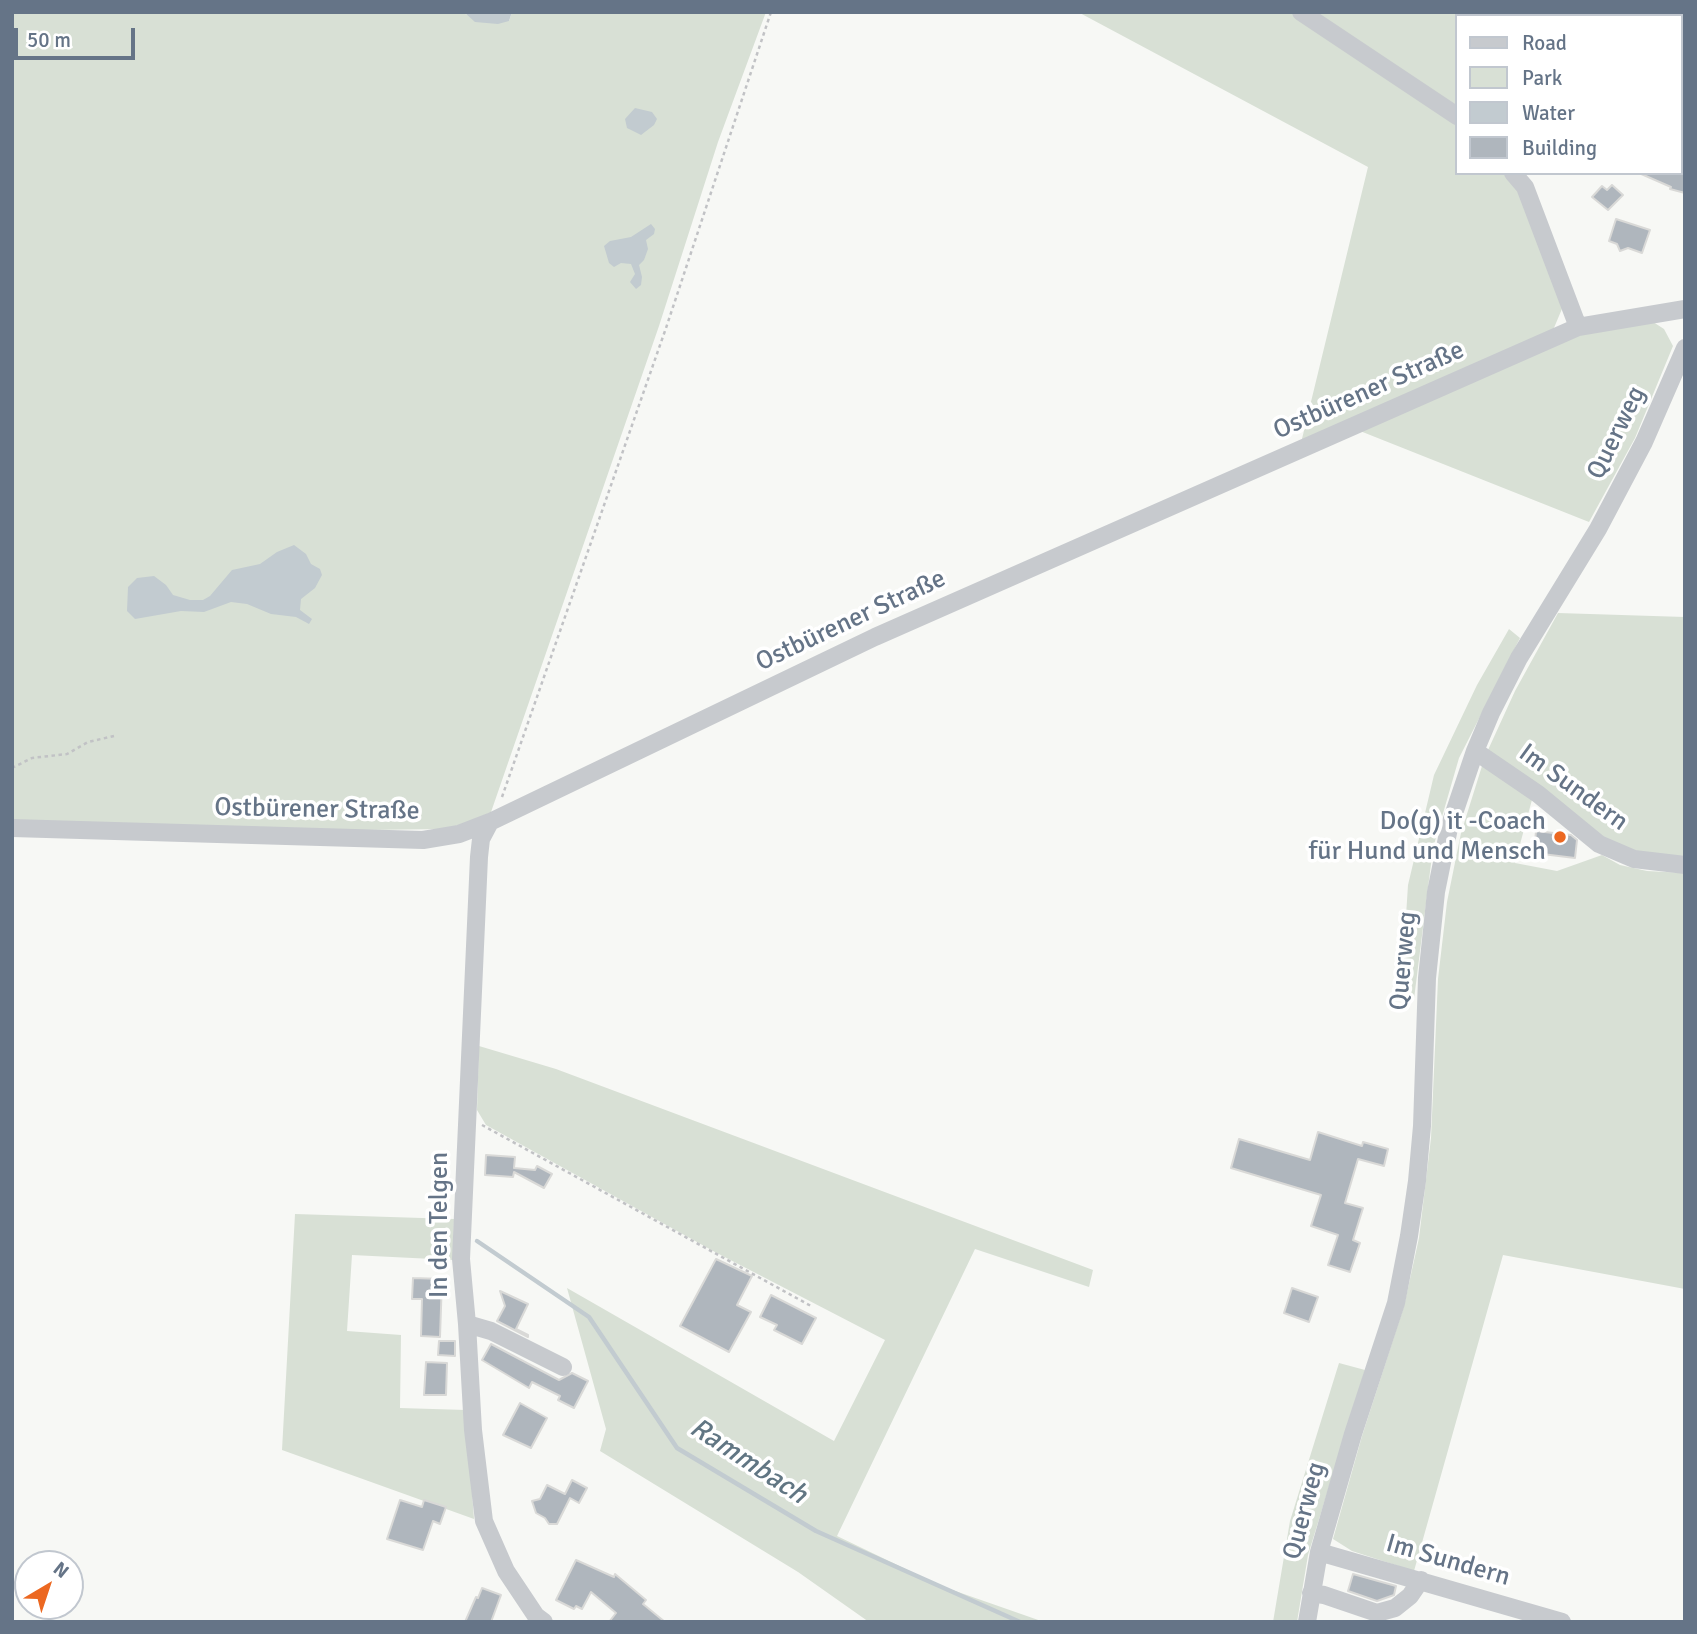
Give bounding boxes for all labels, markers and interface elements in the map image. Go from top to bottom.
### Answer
scale bar [18,14,138,58]
legend [1456,14,1683,175]
text: 50 m [27,27,71,53]
text: Road [1522,30,1567,56]
text: Park [1522,65,1562,91]
text: Water [1522,100,1575,126]
text: Building [1522,135,1597,161]
street label: Ostbürener Straße [1269,335,1469,447]
street label: Querweg [1581,381,1653,485]
street label: Ostbürener Straße [751,563,951,679]
street label: Im Sundern [1512,738,1634,838]
street label: Ostbürener Straße [214,793,420,827]
place label: Do(g) it -Coach für Hund und Mensch [1308,806,1546,868]
marker: Do(g) it -Coach für Hund und Mensch [1552,829,1568,845]
street label: Querweg [1384,910,1424,1012]
street label: In den Telgen [424,1152,456,1298]
water label: Rammbach [683,1412,813,1512]
street label: Querweg [1277,1459,1333,1563]
street label: Im Sundern [1382,1528,1514,1594]
north arrow [14,1550,84,1620]
text: N [48,1557,74,1584]

